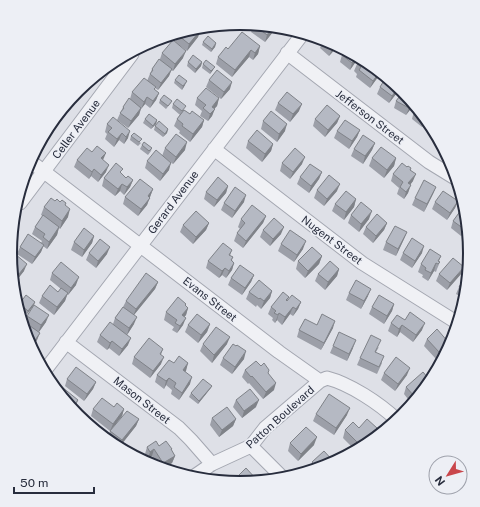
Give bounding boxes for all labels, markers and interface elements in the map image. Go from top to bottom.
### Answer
street label: Jefferson Street [334,88,406,146]
street label: Celler Avenue [50,97,102,161]
street label: Gerard Avenue [145,168,201,236]
street label: Nugent Street [299,213,365,267]
street label: Evans Street [181,274,239,324]
street label: Mason Street [111,374,173,426]
street label: Patton Boulevard [244,383,316,451]
north arrow [428,455,468,495]
scale bar [14,469,94,495]
text: N [433,474,447,488]
text: 50 m [20,476,48,490]

